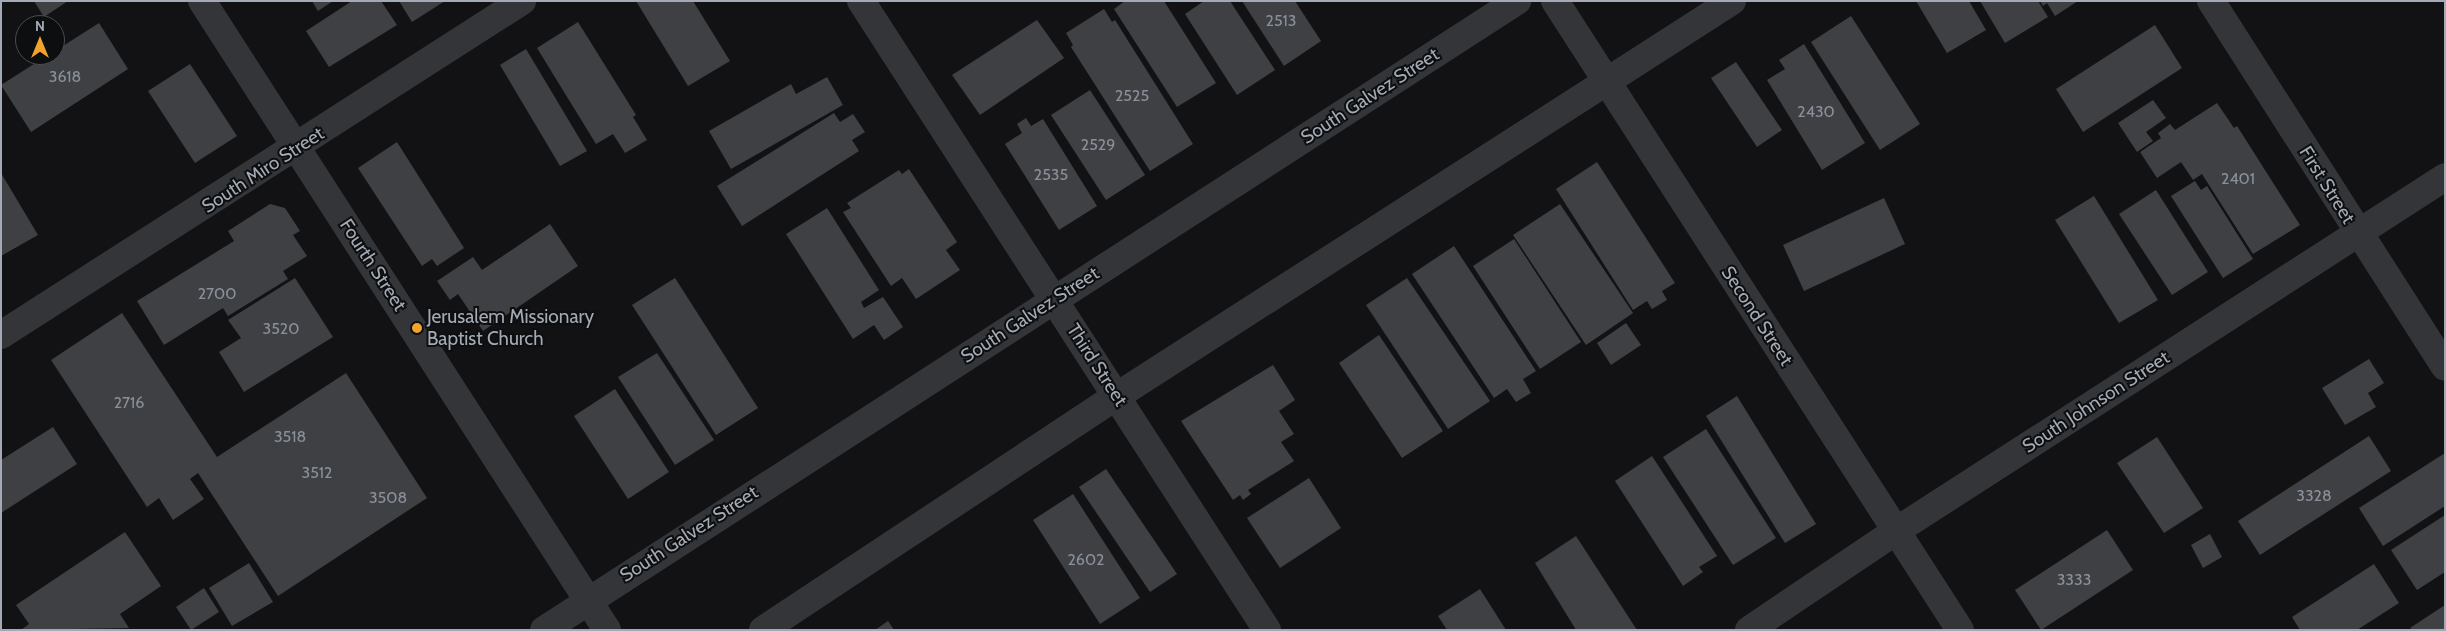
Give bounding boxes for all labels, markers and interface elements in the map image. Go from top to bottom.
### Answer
house number: 2513 [1266,11,1296,31]
north arrow [15,15,65,65]
text: N [35,17,45,35]
street label: South Galvez Street [1297,43,1443,149]
house number: 3618 [49,67,81,87]
house number: 2525 [1115,86,1149,106]
house number: 2430 [1797,102,1835,122]
street label: South Miro Street [198,122,328,218]
house number: 2529 [1081,135,1115,155]
street label: First Street [2294,142,2360,228]
house number: 2535 [1034,165,1068,185]
house number: 2401 [2221,169,2255,189]
street label: Fourth Street [335,215,411,315]
street label: South Galvez Street [957,262,1103,368]
street label: Second Street [1716,262,1798,370]
house number: 2700 [198,284,236,304]
place label: Jerusalem Missionary Baptist Church [427,306,594,350]
house number: 3520 [263,319,299,339]
street label: Third Street [1062,319,1132,411]
marker: Jerusalem Missionary Baptist Church [411,322,423,334]
street label: South Johnson Street [2018,346,2174,458]
house number: 2716 [114,393,144,413]
house number: 3518 [274,427,306,447]
house number: 3512 [302,463,332,483]
street label: South Galvez Street [616,481,762,587]
house number: 3328 [2296,486,2332,506]
house number: 3508 [369,488,407,508]
house number: 2602 [1067,550,1105,570]
house number: 3333 [2057,570,2091,590]

